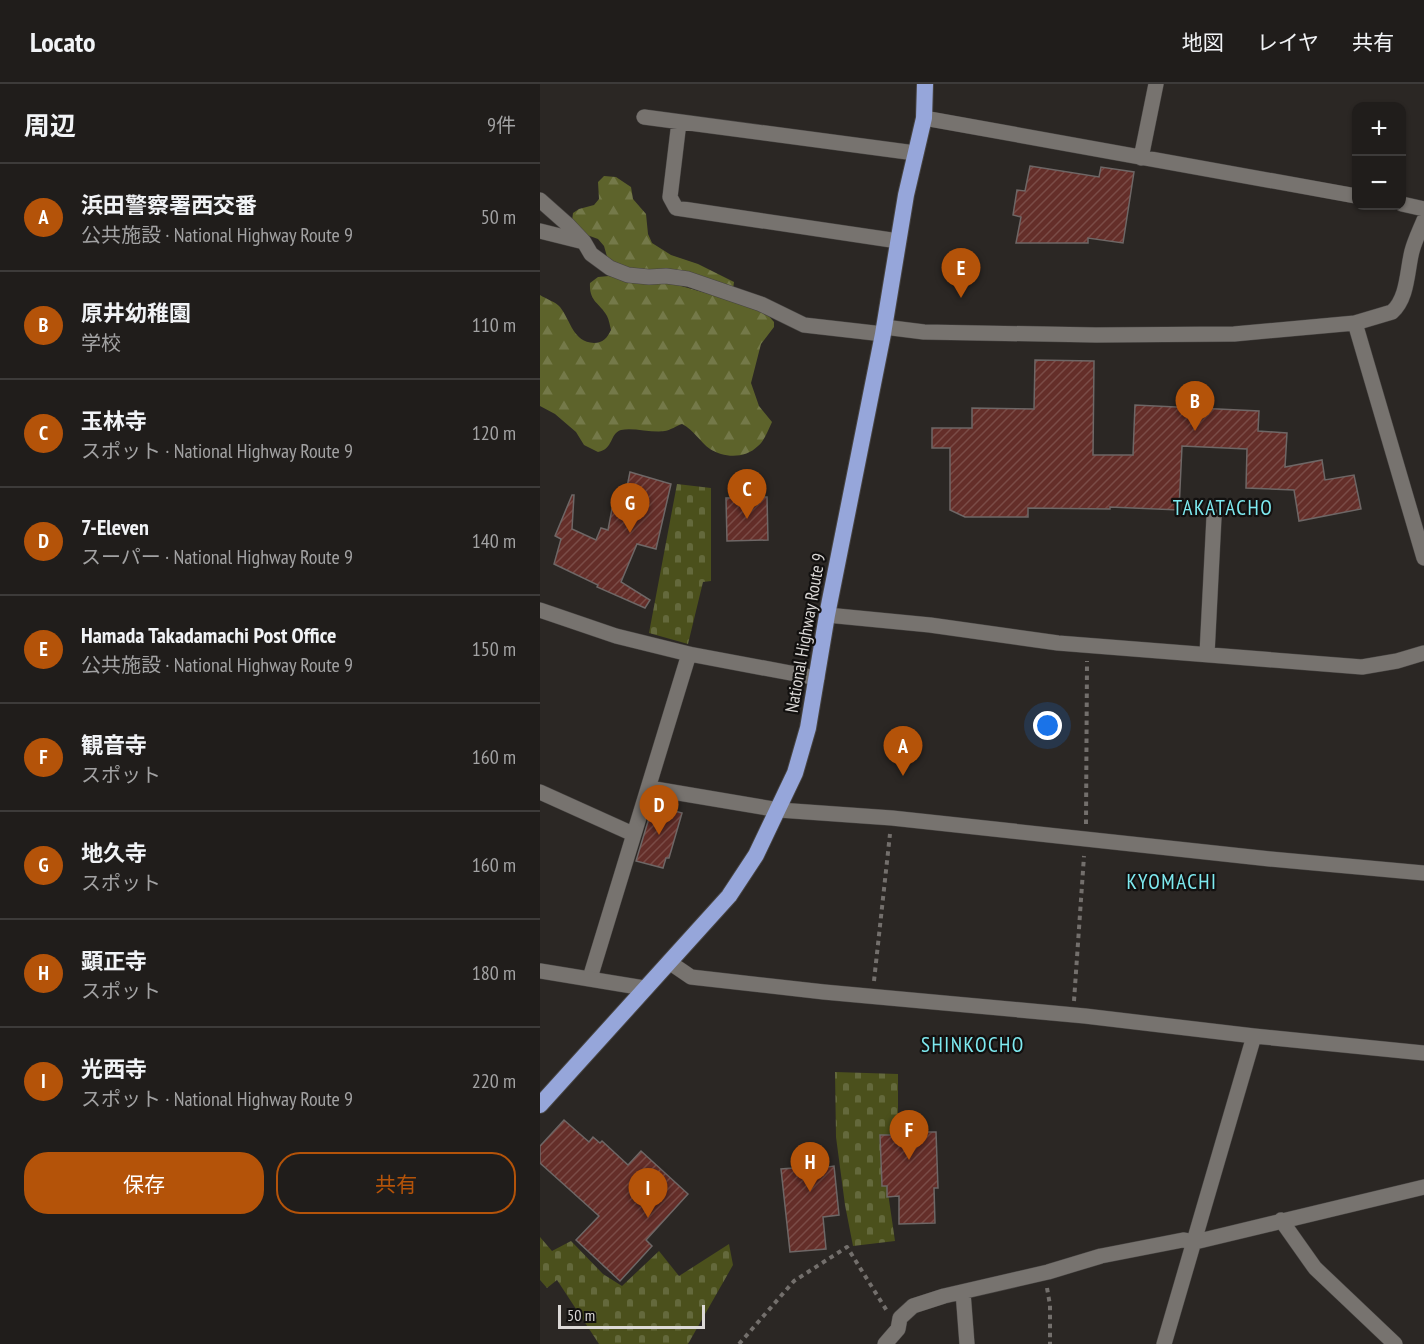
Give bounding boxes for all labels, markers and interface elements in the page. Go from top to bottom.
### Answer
text: Locato [30,23,96,60]
text: 地図 [1182,29,1224,56]
text: レイヤ [1257,29,1319,56]
text: 共有 [1352,29,1394,56]
map controls [1352,102,1406,210]
button: + [1352,102,1406,156]
text: 周辺 [24,109,76,142]
text: 9件 [487,112,516,138]
button: − [1352,156,1406,210]
text: 浜田警察署西交番 [81,191,257,219]
text: A [38,204,49,230]
text: 50 m [481,204,516,230]
text: 公共施設 · National Highway Route 9 [81,222,353,248]
pin: E [942,248,980,298]
text: 原井幼稚園 [81,299,191,327]
text: B [39,312,48,338]
text: 110 m [472,312,516,338]
text: 学校 [81,330,121,356]
pin: B [1176,382,1214,431]
text: 玉林寺 [81,407,147,435]
text: C [39,420,48,446]
text: 120 m [472,420,516,446]
text: スポット · National Highway Route 9 [81,438,353,464]
pin: C [728,470,766,519]
pin: G [610,484,650,533]
district label: TAKATACHO [1173,494,1273,521]
text: 7-Eleven [81,513,149,541]
text: D [38,528,49,554]
text: 140 m [472,528,516,554]
text: スーパー · National Highway Route 9 [81,544,353,570]
street label: National Highway Route 9 [780,552,830,714]
text: Hamada Takadamachi Post Office [81,621,337,649]
text: E [39,636,48,662]
text: 150 m [472,636,516,662]
text: 公共施設 · National Highway Route 9 [81,652,353,678]
your location [1033,711,1062,740]
pin: A [884,726,922,776]
text: 観音寺 [81,731,147,759]
text: F [39,744,48,770]
text: 160 m [472,744,516,770]
text: スポット [81,762,161,788]
pin: D [640,786,678,835]
text: 地久寺 [81,839,147,867]
text: G [38,852,49,878]
text: 160 m [472,852,516,878]
district label: KYOMACHI [1127,868,1217,895]
text: スポット [81,870,161,896]
text: 顕正寺 [81,947,147,975]
text: H [38,960,49,986]
text: 180 m [472,960,516,986]
text: スポット [81,978,161,1004]
district label: SHINKOCHO [921,1031,1025,1058]
text: 光西寺 [81,1055,147,1083]
text: I [41,1068,46,1094]
text: 220 m [472,1068,516,1094]
text: スポット · National Highway Route 9 [81,1086,353,1112]
pin: F [890,1110,928,1160]
pin: H [790,1142,830,1192]
button: 保存 [24,1152,264,1214]
button: 共有 [276,1152,516,1214]
pin: I [628,1168,668,1218]
scale bar [558,1302,705,1330]
text: 50 m [567,1305,595,1325]

